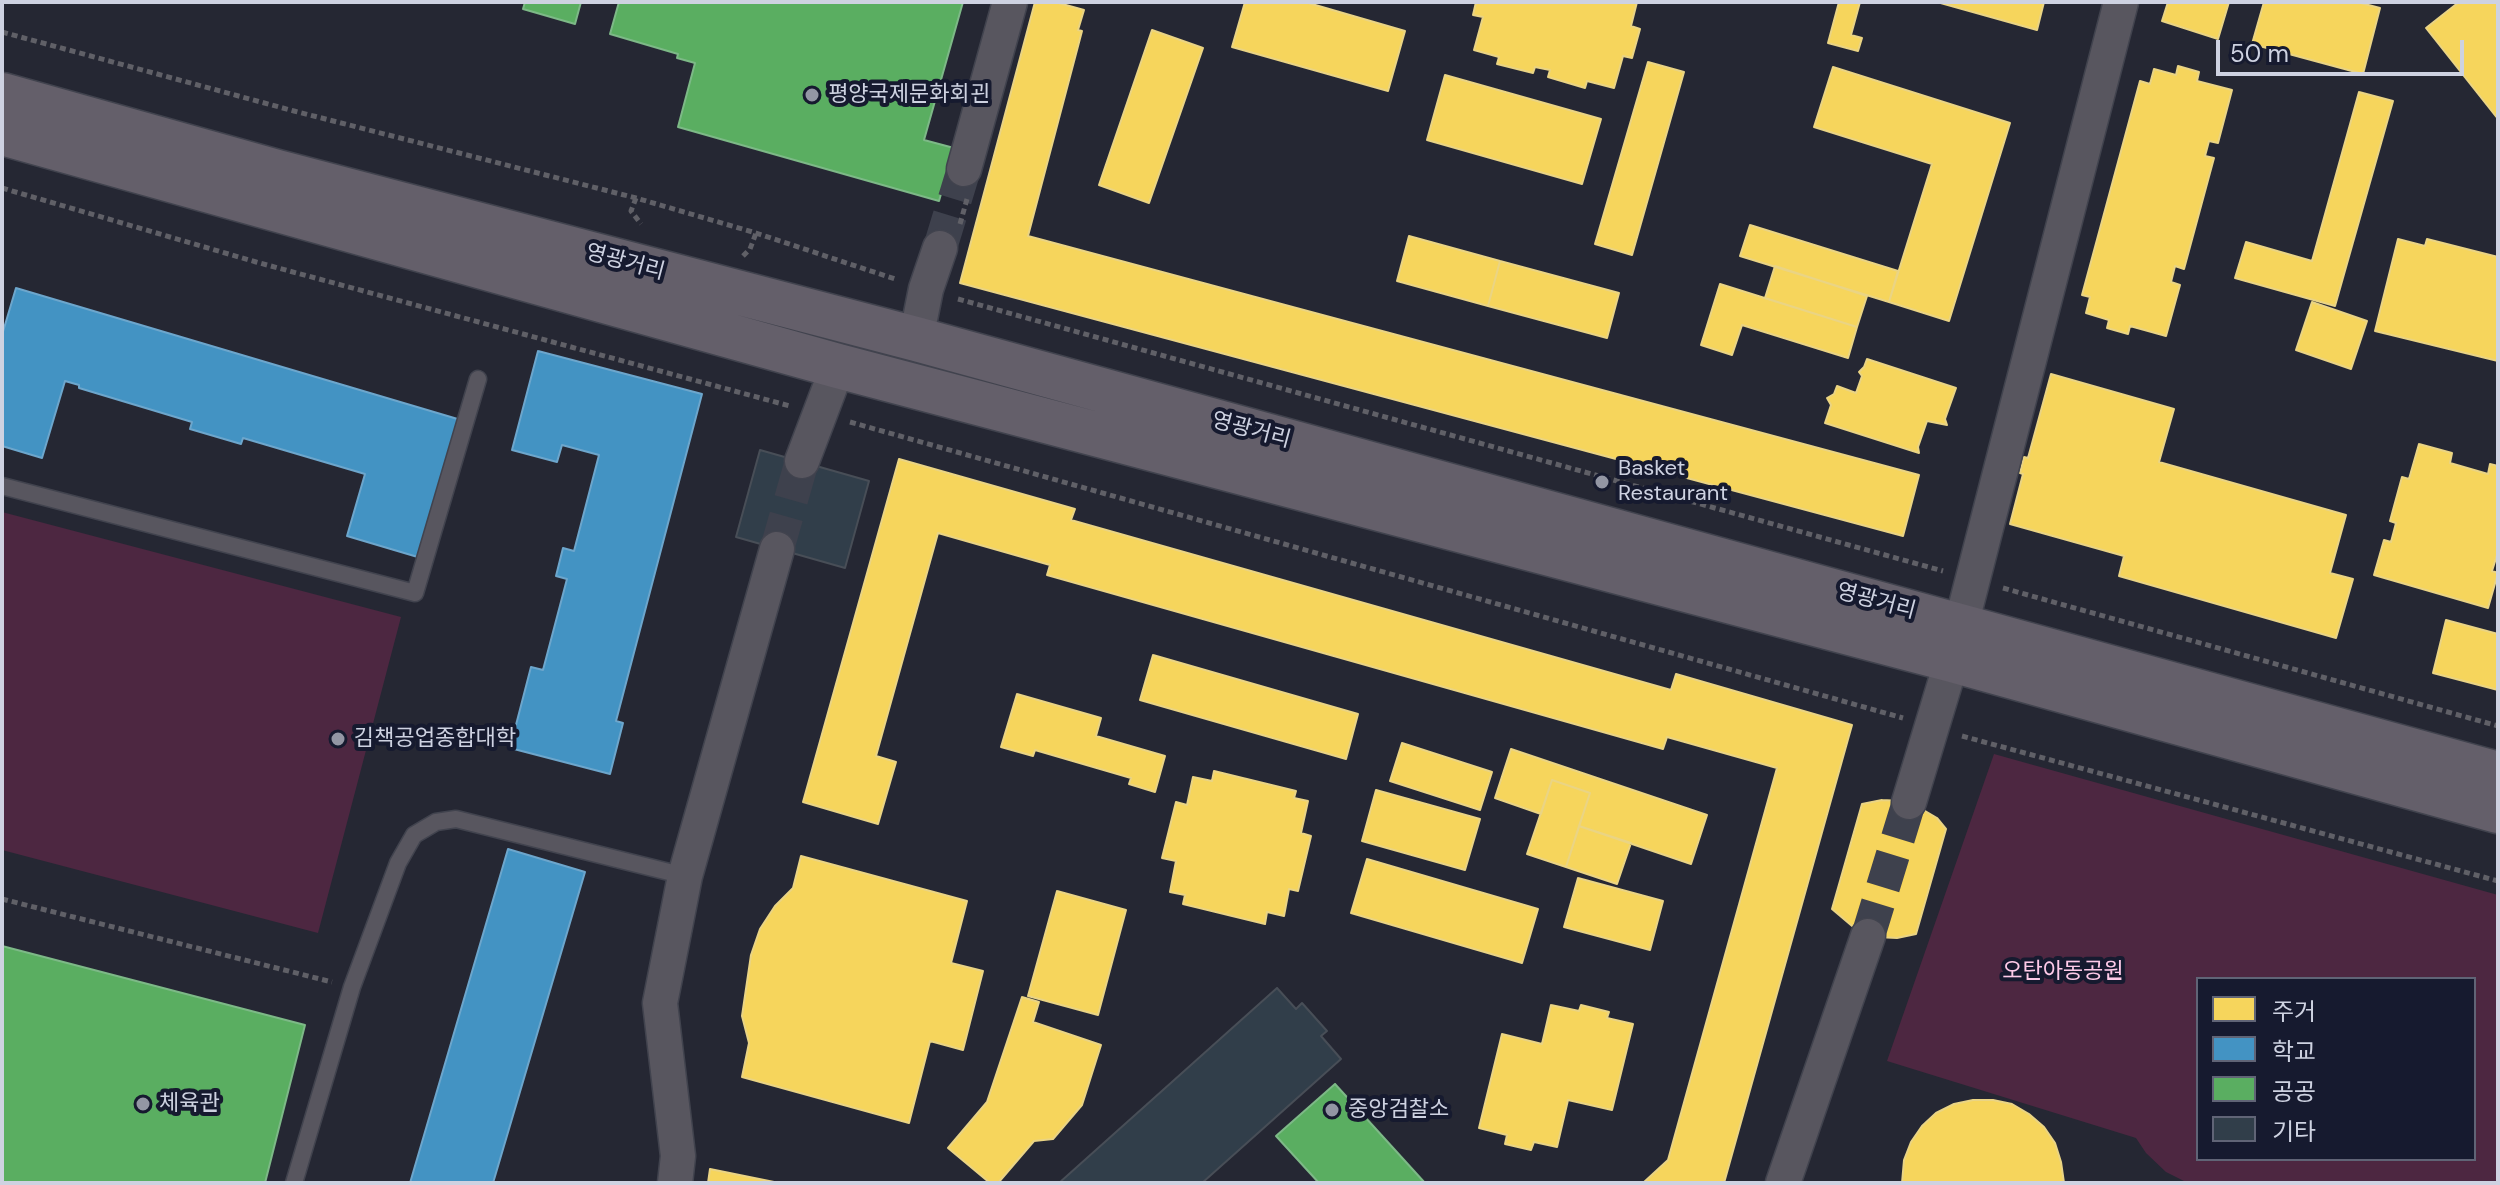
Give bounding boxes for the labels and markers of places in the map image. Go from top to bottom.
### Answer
place label: 평양국제문화회괸 [828,82,990,108]
marker: 평양국제문화회괸 [803,86,821,104]
place label: Basket Restaurant [1618,456,1728,508]
marker: Basket Restaurant [1593,473,1611,491]
place label: 김책공업종합대학 [354,726,516,752]
marker: 김책공업종합대학 [329,730,347,748]
place label: 체육관 [159,1091,220,1117]
marker: 체육관 [134,1095,152,1113]
place label: 중앙검찰소 [1348,1097,1449,1123]
marker: 중앙검찰소 [1323,1101,1341,1119]

